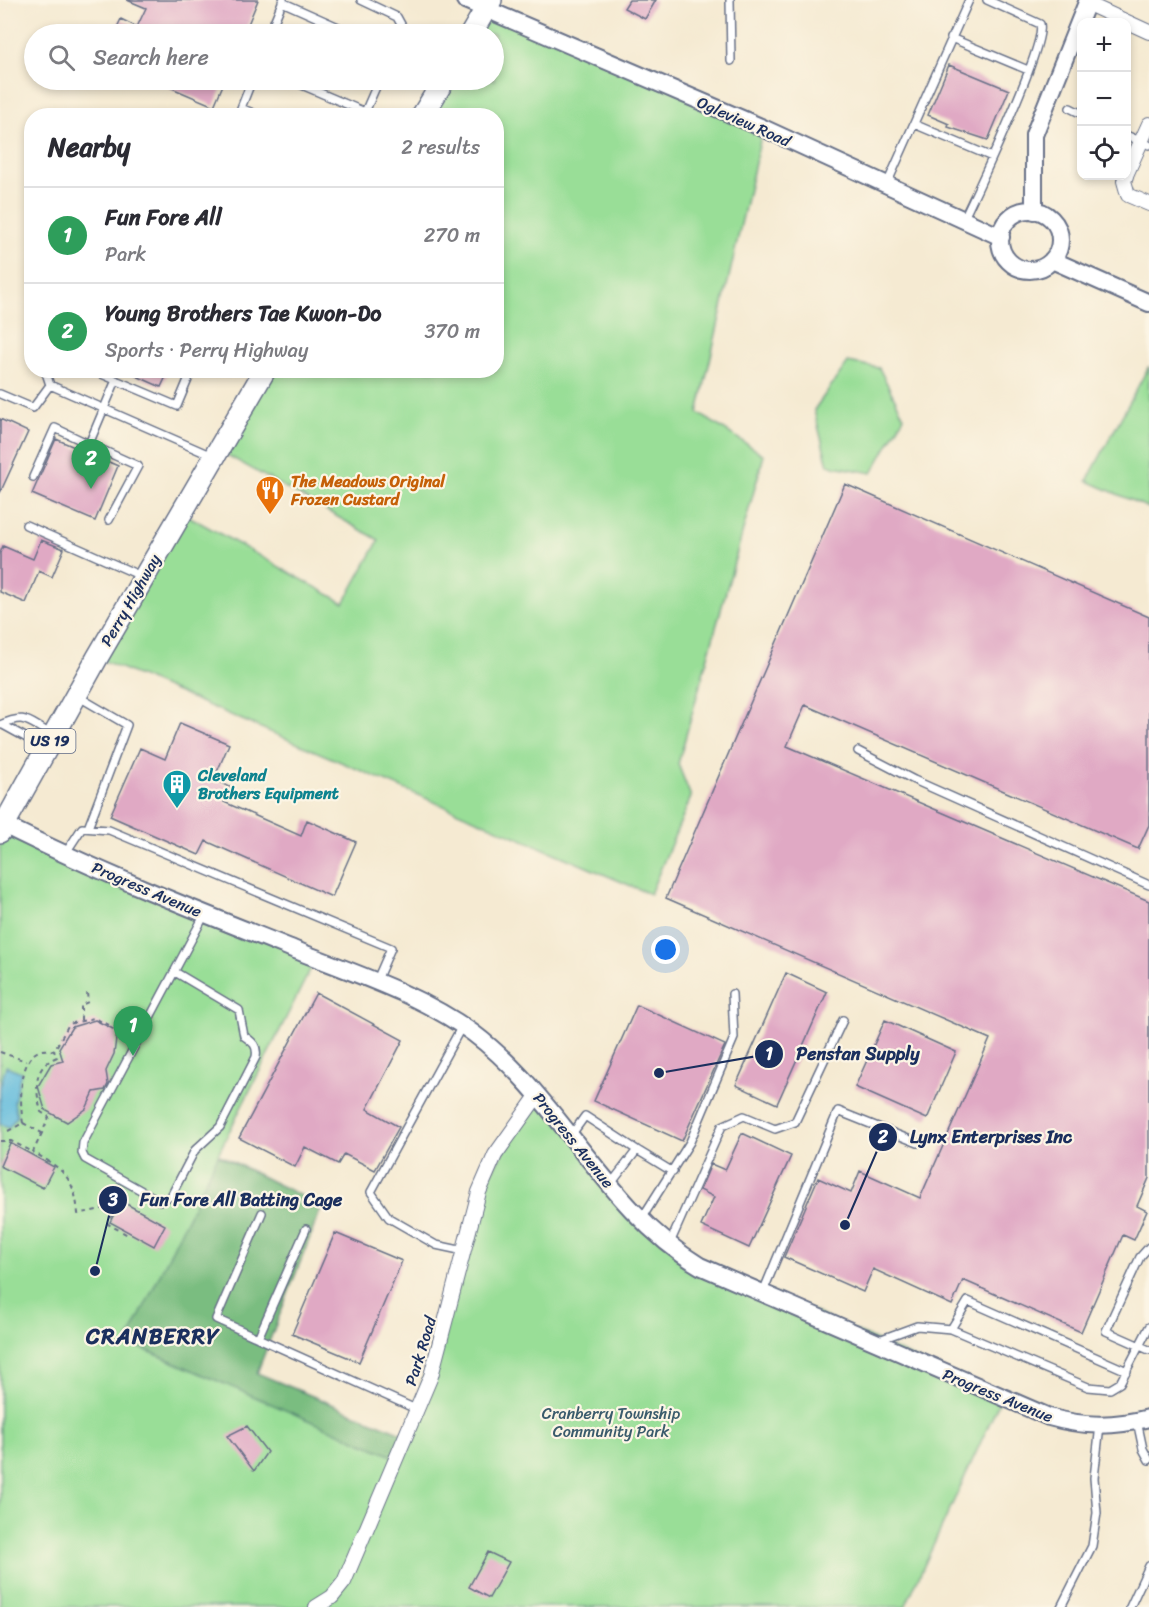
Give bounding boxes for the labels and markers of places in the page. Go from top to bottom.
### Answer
pin: 2 [72,440,110,489]
place label: The Meadows Original Frozen Custard [290,467,446,514]
restaurant icon: The Meadows Original Frozen Custard [254,474,286,516]
place label: Cleveland Brothers Equipment [197,761,339,808]
building icon: Cleveland Brothers Equipment [161,768,193,810]
pin: 1 [114,1006,152,1056]
callout: Penstan Supply [754,1036,931,1072]
callout: Lynx Enterprises Inc [868,1119,1084,1155]
callout: Fun Fore All Batting Cage [98,1182,355,1218]

